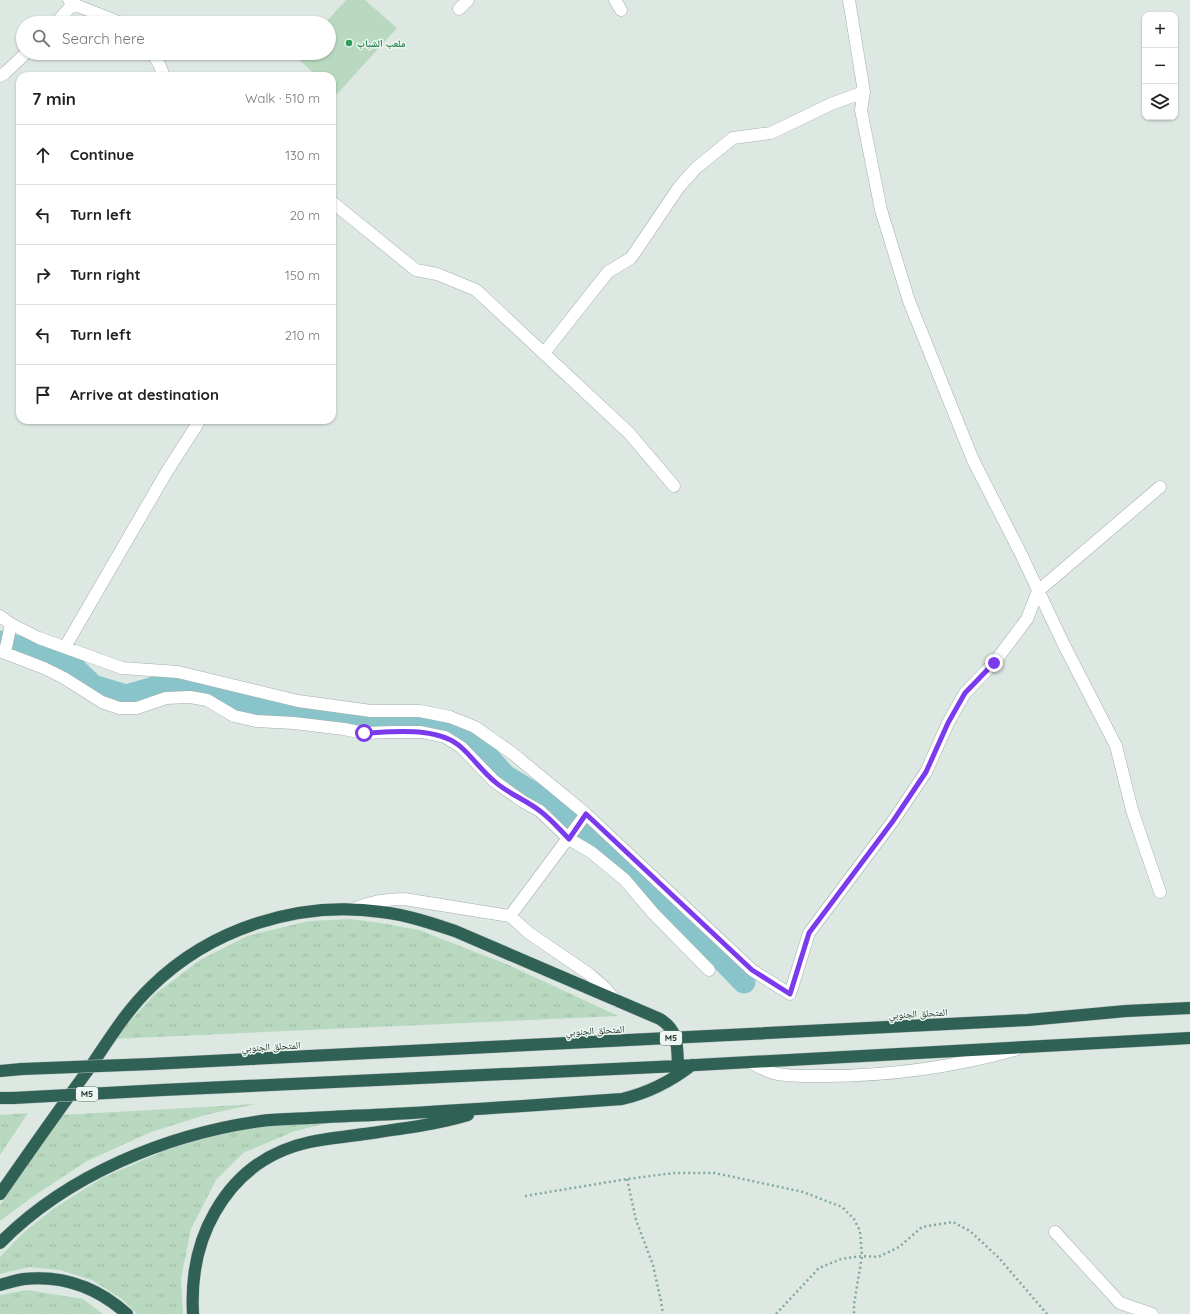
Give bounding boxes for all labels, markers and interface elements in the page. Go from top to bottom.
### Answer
map controls [1142,12,1178,120]
button: + [1142,12,1178,48]
search box [16,16,336,60]
icon: search [30,27,52,49]
text: Search here [62,29,145,48]
place label: ملعب الشباب [357,37,406,50]
marker: ملعب الشباب [344,38,354,48]
button: − [1142,48,1178,84]
button: layers [1142,84,1178,120]
text: 7 min [32,88,76,109]
text: Walk · 510 m [245,90,320,106]
icon: ahead [32,144,54,166]
text: Continue [70,145,134,164]
text: 130 m [285,147,320,163]
icon: left [32,204,54,226]
text: Turn left [70,205,132,224]
text: 20 m [290,207,320,223]
icon: right [32,264,54,286]
text: Turn right [70,265,141,284]
text: 150 m [285,267,320,283]
icon: left [32,324,54,346]
text: Turn left [70,325,132,344]
text: 210 m [285,327,320,343]
icon: arrive [32,384,54,406]
text: Arrive at destination [70,385,219,404]
route end [985,654,1003,672]
route start [355,724,373,742]
street label: المتحلق الجنوبي [888,1005,948,1023]
street label: المتحلق الجنوبي [565,1022,625,1040]
road number: M5 [660,1031,682,1045]
street label: المتحلق الجنوبي [241,1038,301,1056]
road number: M5 [76,1087,98,1101]

